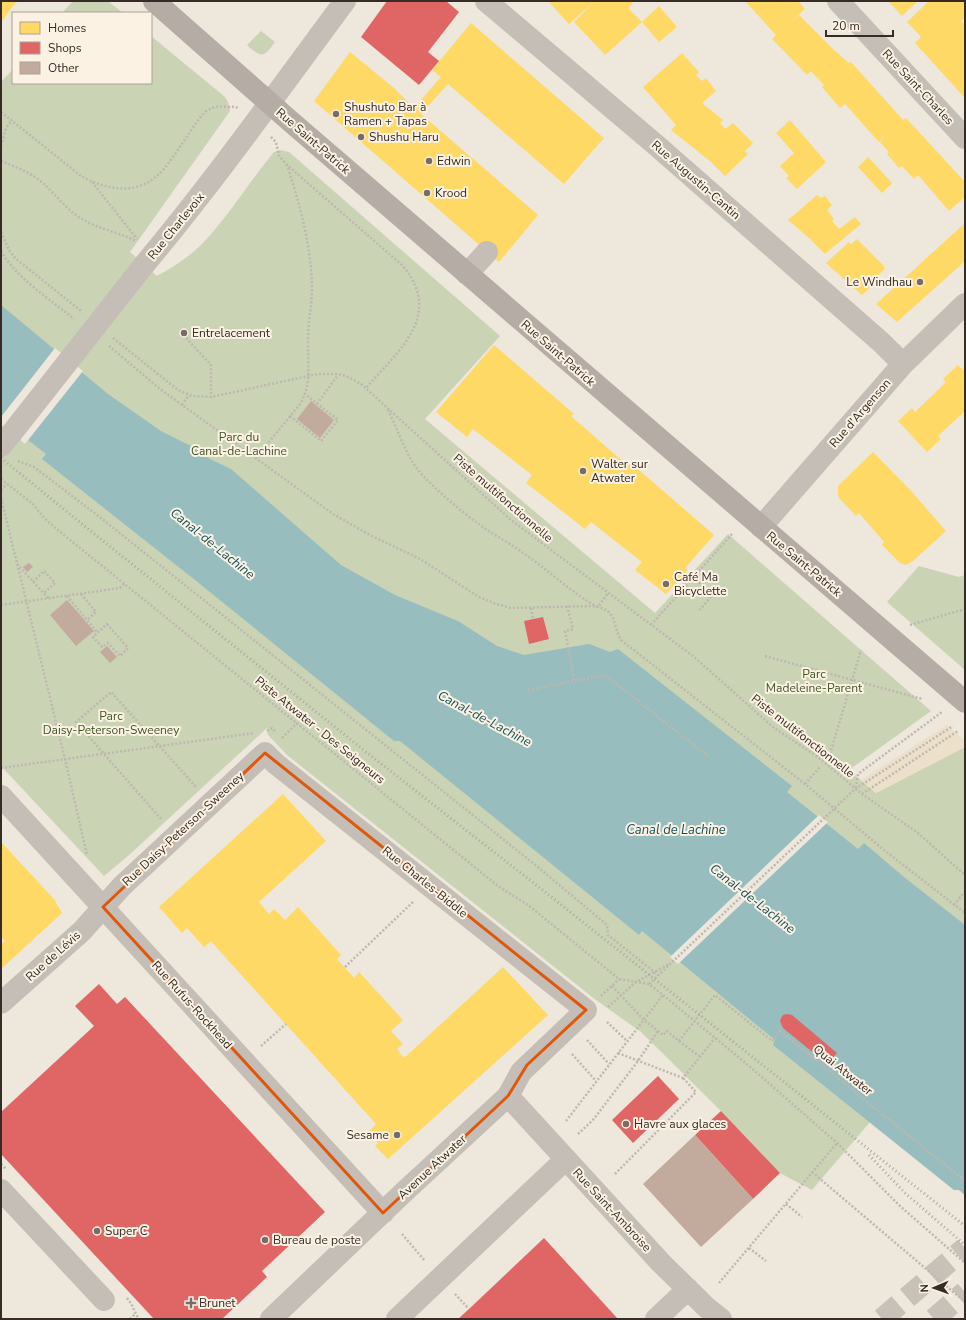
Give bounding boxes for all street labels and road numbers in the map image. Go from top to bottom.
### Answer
street label: Rue Saint-Charles [879,46,957,128]
street label: Rue Saint-Patrick [273,104,354,178]
street label: Rue Augustin-Cantin [648,137,744,223]
street label: Rue Charlevoix [144,189,208,263]
street label: Rue Saint-Patrick [518,316,599,390]
street label: Rue d'Argenson [826,375,894,451]
street label: Piste multifonctionnelle [450,450,556,546]
street label: Rue Saint-Patrick [763,528,846,601]
street label: Piste Atwater - Des Seigneurs [252,673,388,788]
street label: Piste multifonctionnelle [748,691,858,781]
street label: Rue Daisy-Peterson-Sweeney [119,768,248,890]
street label: Rue Charles-Biddle [379,843,471,921]
street label: Rue de Lévis [22,927,84,985]
street label: Rue Rufus-Rockhead [148,958,236,1052]
street label: Quai Atwater [810,1041,877,1099]
street label: Avenue Atwater [394,1131,470,1203]
street label: Rue Saint-Ambroise [569,1165,655,1255]

